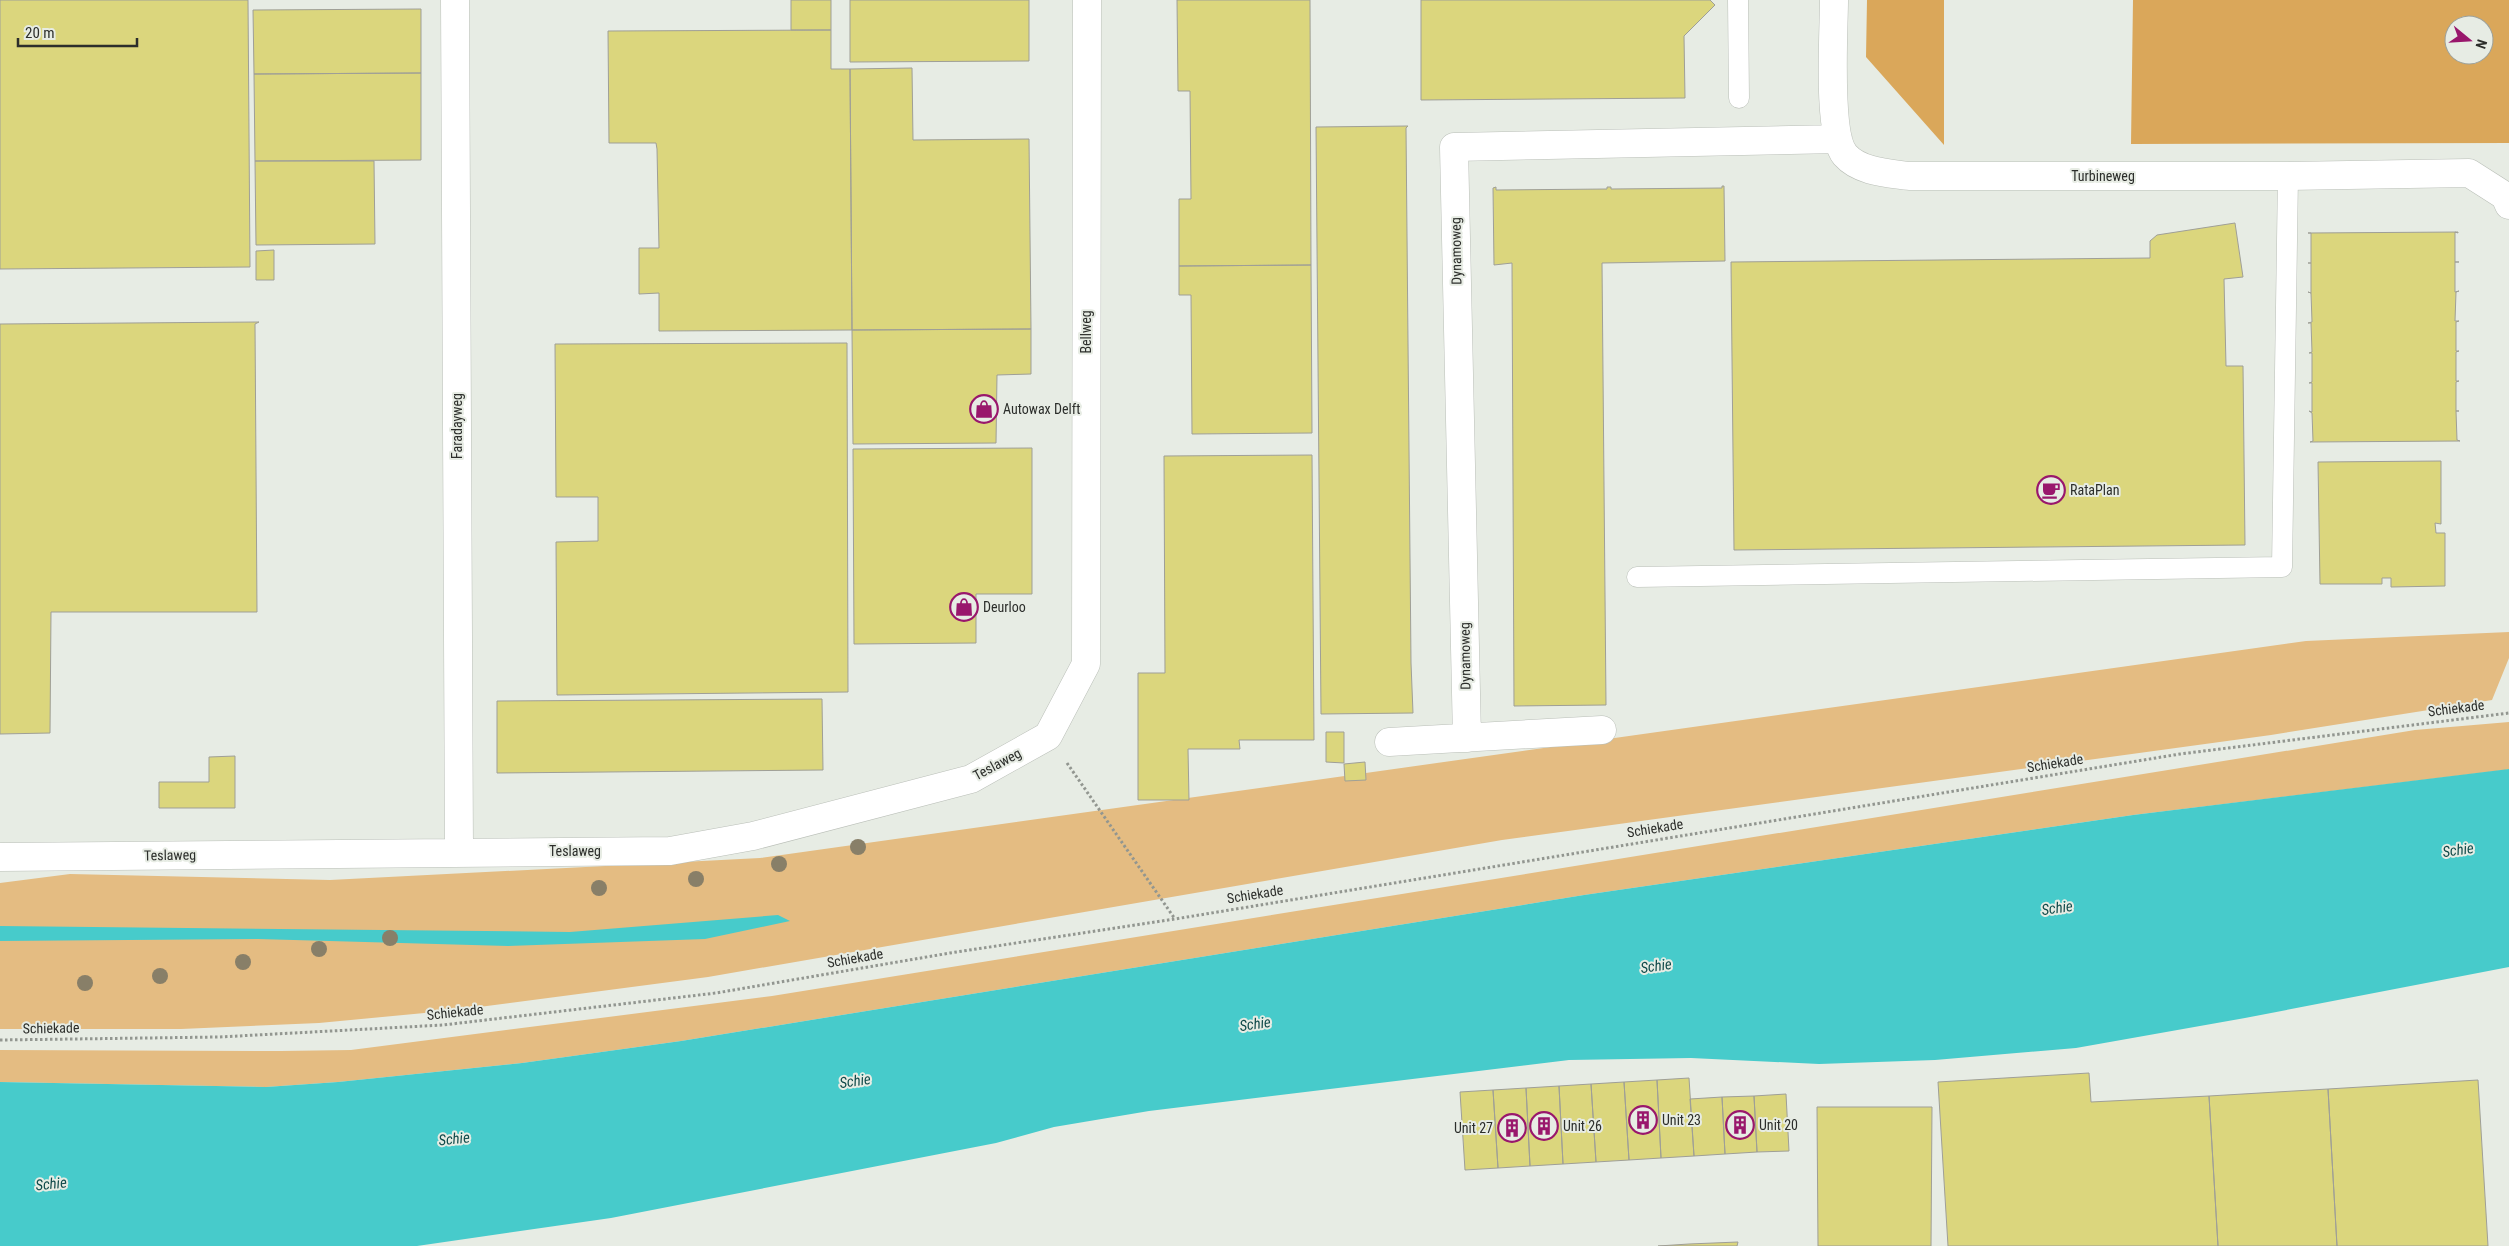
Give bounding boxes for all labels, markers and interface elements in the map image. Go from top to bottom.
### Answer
scale bar [18,15,136,47]
north arrow [2444,15,2494,65]
text: 20 m [25,24,55,42]
text: N [2472,37,2490,51]
street label: Turbineweg [2071,168,2135,184]
street label: Dynamoweg [1447,217,1465,285]
street label: Bellweg [1078,310,1094,354]
street label: Faradayweg [449,393,465,459]
shop icon: Autowax Delft [969,394,999,424]
place label: Autowax Delft [1003,401,1080,417]
cafe icon: RataPlan [2036,475,2066,505]
place label: RataPlan [2070,482,2119,498]
shop icon: Deurloo [949,592,979,622]
place label: Deurloo [983,599,1026,615]
street label: Dynamoweg [1456,622,1474,690]
street label: Schiekade [2427,697,2486,719]
street label: Teslaweg [970,745,1024,783]
street label: Schiekade [2026,751,2085,775]
street label: Schiekade [1626,816,1685,840]
water label: Schie [2441,839,2475,861]
street label: Teslaweg [549,843,601,859]
street label: Teslaweg [144,847,196,863]
street label: Schiekade [1226,882,1285,906]
water label: Schie [2040,897,2074,919]
street label: Schiekade [826,945,885,971]
water label: Schie [1639,955,1673,977]
street label: Schiekade [426,1001,485,1023]
water label: Schie [1238,1013,1272,1035]
street label: Schiekade [22,1019,80,1036]
water label: Schie [838,1070,872,1092]
building icon: Unit 23 [1628,1105,1658,1135]
building icon: Unit 20 [1725,1110,1755,1140]
building icon: Unit 26 [1529,1111,1559,1141]
place label: Unit 23 [1662,1112,1701,1128]
building icon: Unit 27 [1497,1113,1527,1143]
place label: Unit 20 [1759,1117,1798,1133]
place label: Unit 26 [1563,1118,1602,1134]
place label: Unit 27 [1454,1120,1493,1136]
water label: Schie [437,1128,471,1150]
water label: Schie [34,1173,68,1195]

